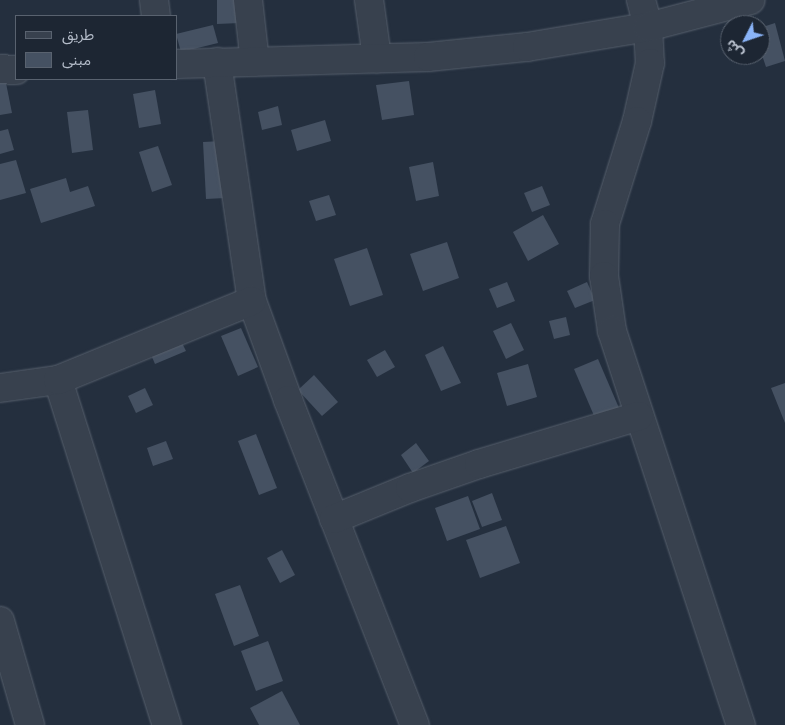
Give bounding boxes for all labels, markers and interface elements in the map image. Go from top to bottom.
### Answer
legend [15,15,178,80]
north arrow [720,15,770,65]
text: طريق [62,25,94,43]
text: ش [721,37,747,62]
text: مبنى [62,50,91,68]

